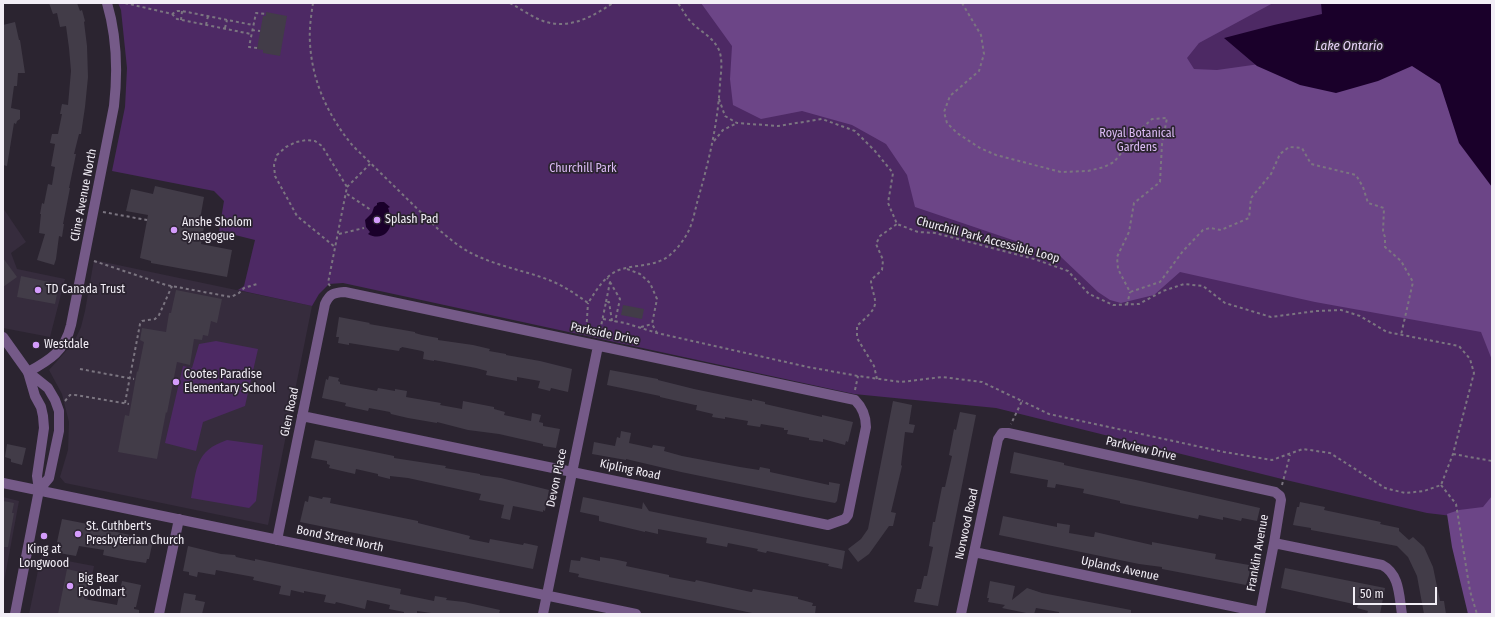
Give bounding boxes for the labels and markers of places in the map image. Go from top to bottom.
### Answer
place label: Splash Pad [385,213,438,227]
marker: Splash Pad [372,215,382,225]
place label: Anshe Sholom Synagogue [182,216,252,244]
marker: Anshe Sholom Synagogue [169,225,179,235]
place label: TD Canada Trust [46,283,125,297]
marker: TD Canada Trust [33,285,43,295]
place label: Westdale [44,338,89,352]
marker: Westdale [31,340,41,350]
place label: Cootes Paradise Elementary School [184,368,275,396]
marker: Cootes Paradise Elementary School [171,377,181,387]
place label: St. Cuthbert's Presbyterian Church [86,520,184,548]
marker: St. Cuthbert's Presbyterian Church [73,529,83,539]
marker: King at Longwood [39,531,49,541]
place label: King at Longwood [19,543,69,571]
place label: Big Bear Foodmart [78,572,125,600]
marker: Big Bear Foodmart [65,581,75,591]

